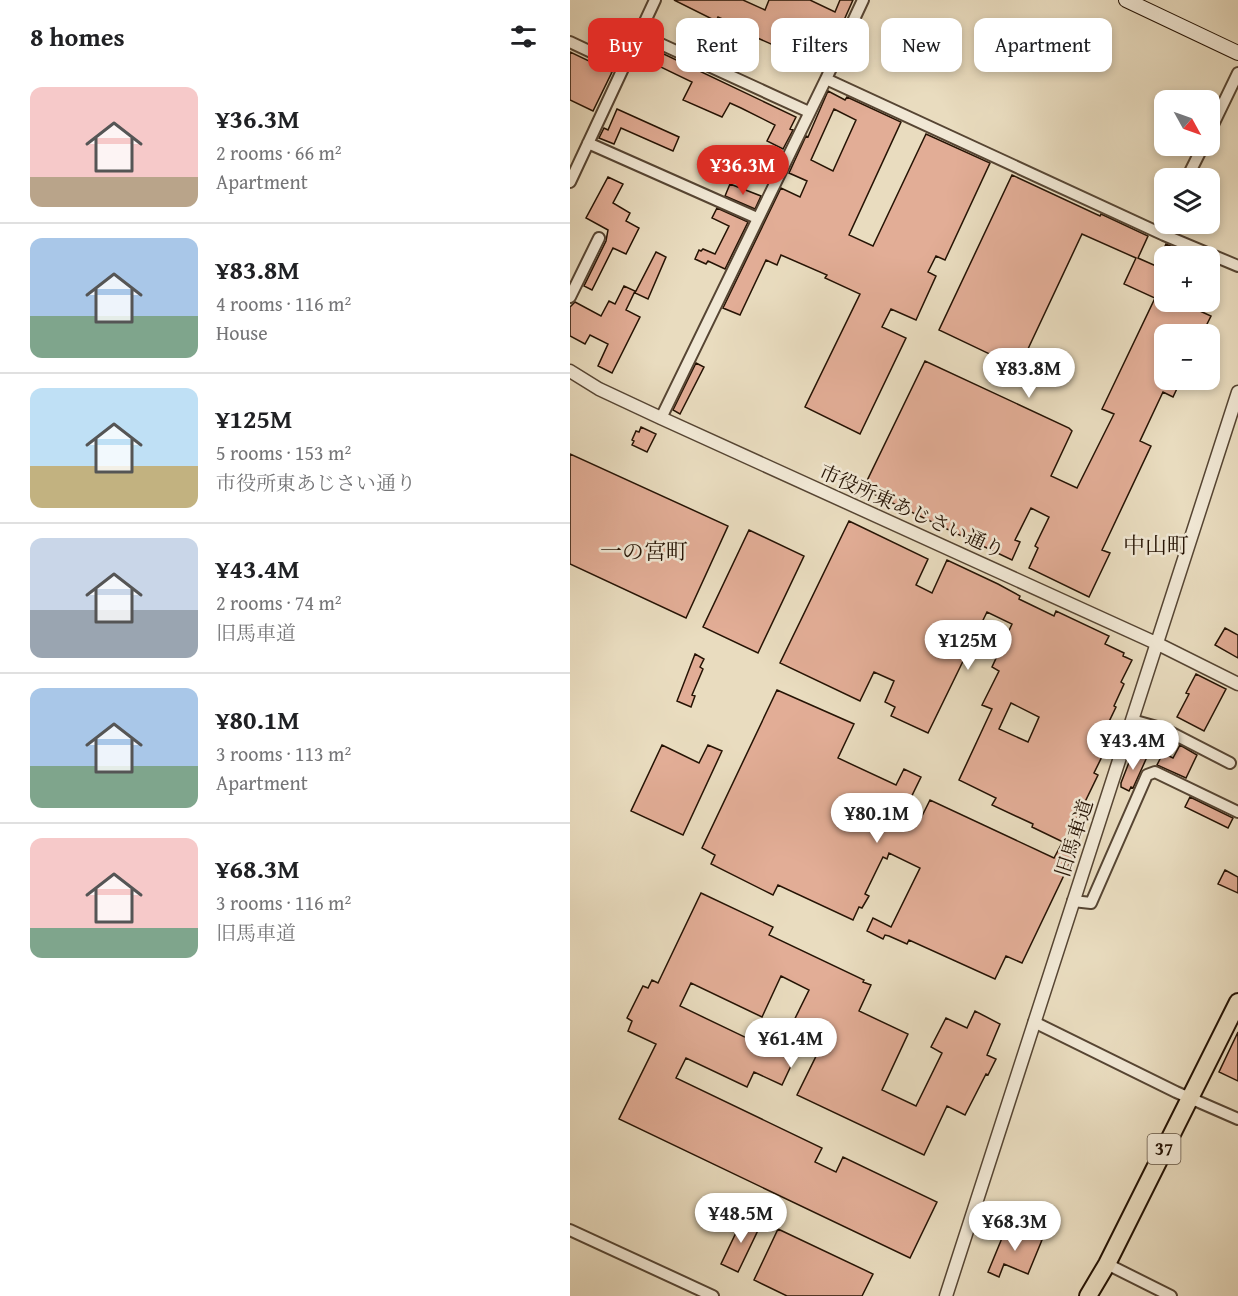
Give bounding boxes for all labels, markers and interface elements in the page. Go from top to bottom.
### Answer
text: 8 homes [30,17,125,56]
chip: Buy [588,18,664,72]
chip: Rent [676,18,759,72]
chip: Filters [771,18,869,72]
chip: New [881,18,962,72]
chip: Apartment [974,18,1112,72]
icon: filters [507,20,540,53]
north arrow [1154,90,1220,156]
map controls [1154,90,1220,390]
text: ¥36.3M [216,99,300,138]
icon: home [78,111,150,183]
text: 2 rooms · 66 m² [216,138,342,167]
pin: ¥36.3M [694,145,792,196]
text: ¥36.3M [711,150,775,179]
text: Apartment [216,167,308,196]
button: layers [1154,168,1220,234]
button: + [1154,246,1220,312]
text: ¥83.8M [216,250,300,289]
icon: home [78,262,150,334]
text: 4 rooms · 116 m² [216,289,351,318]
text: House [216,318,268,347]
button: − [1154,324,1220,390]
pin: ¥83.8M [980,348,1078,399]
text: ¥83.8M [997,353,1061,382]
text: ¥125M [216,399,292,438]
icon: home [78,412,150,484]
text: 5 rooms · 153 m² [216,438,351,467]
street label: 市役所東あじさい通り [815,457,1009,564]
text: 市役所東あじさい通り [216,468,416,497]
district label: 中山町 [1123,529,1189,561]
district label: 一の宮町 [600,535,688,567]
text: ¥43.4M [216,549,300,588]
icon: home [78,562,150,634]
text: 2 rooms · 74 m² [216,588,342,617]
text: 旧馬車道 [216,618,296,647]
pin: ¥125M [926,620,1010,671]
text: ¥125M [939,625,997,654]
text: ¥80.1M [216,700,300,739]
icon: home [78,712,150,784]
pin: ¥43.4M [1084,720,1182,771]
text: ¥43.4M [1101,725,1165,754]
text: 3 rooms · 113 m² [216,739,351,768]
text: Apartment [216,768,308,797]
pin: ¥80.1M [828,793,926,844]
street label: 旧馬車道 [1047,795,1100,880]
text: ¥80.1M [845,798,909,827]
text: ¥68.3M [216,849,300,888]
icon: home [78,862,150,934]
text: 3 rooms · 116 m² [216,888,351,917]
text: 旧馬車道 [216,918,296,947]
pin: ¥61.4M [742,1018,840,1069]
text: ¥61.4M [759,1023,823,1052]
road number: 37 [1148,1134,1180,1164]
pin: ¥48.5M [692,1193,790,1244]
text: ¥48.5M [709,1198,773,1227]
pin: ¥68.3M [966,1201,1064,1252]
text: ¥68.3M [983,1206,1047,1235]

